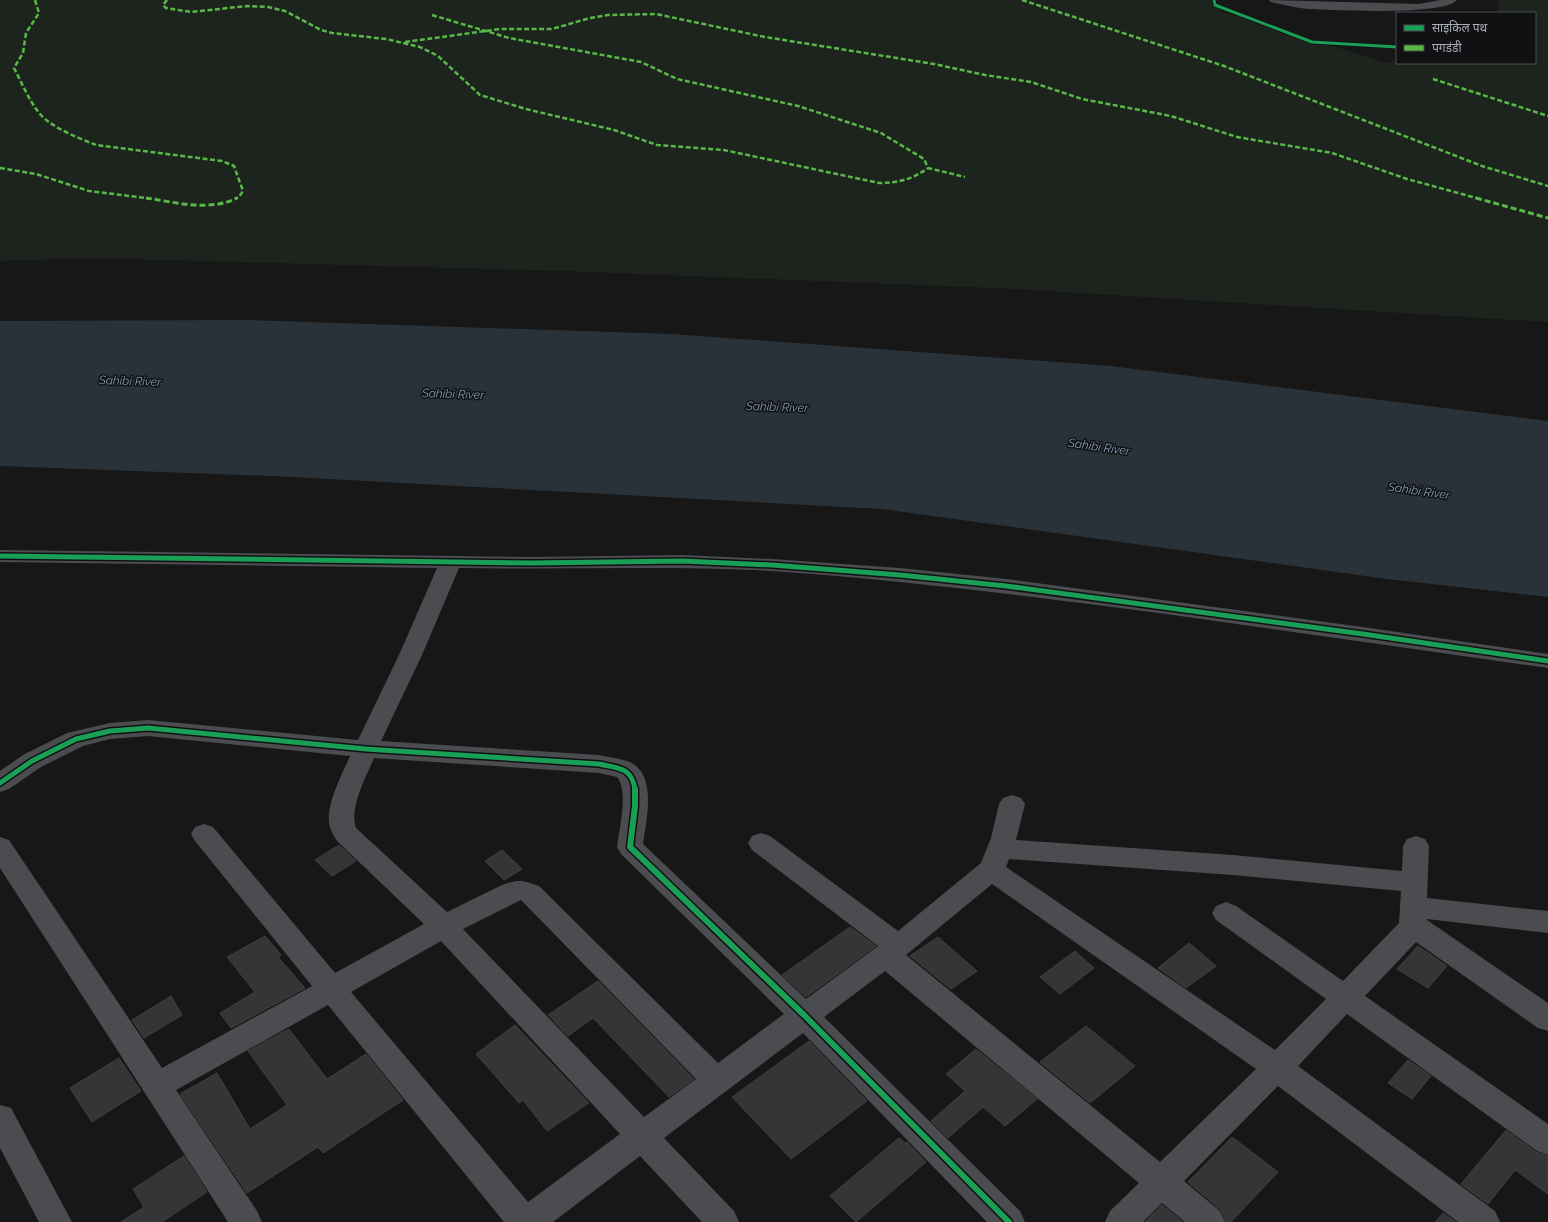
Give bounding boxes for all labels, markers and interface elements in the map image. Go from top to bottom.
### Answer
legend [1396,12,1536,64]
text: साइकिल पथ [1432,20,1487,35]
text: पगडंडी [1432,40,1462,55]
water label: Sahibi River [98,373,162,389]
water label: Sahibi River [421,386,485,402]
water label: Sahibi River [745,399,809,415]
water label: Sahibi River [1066,436,1132,458]
water label: Sahibi River [1386,480,1452,502]

